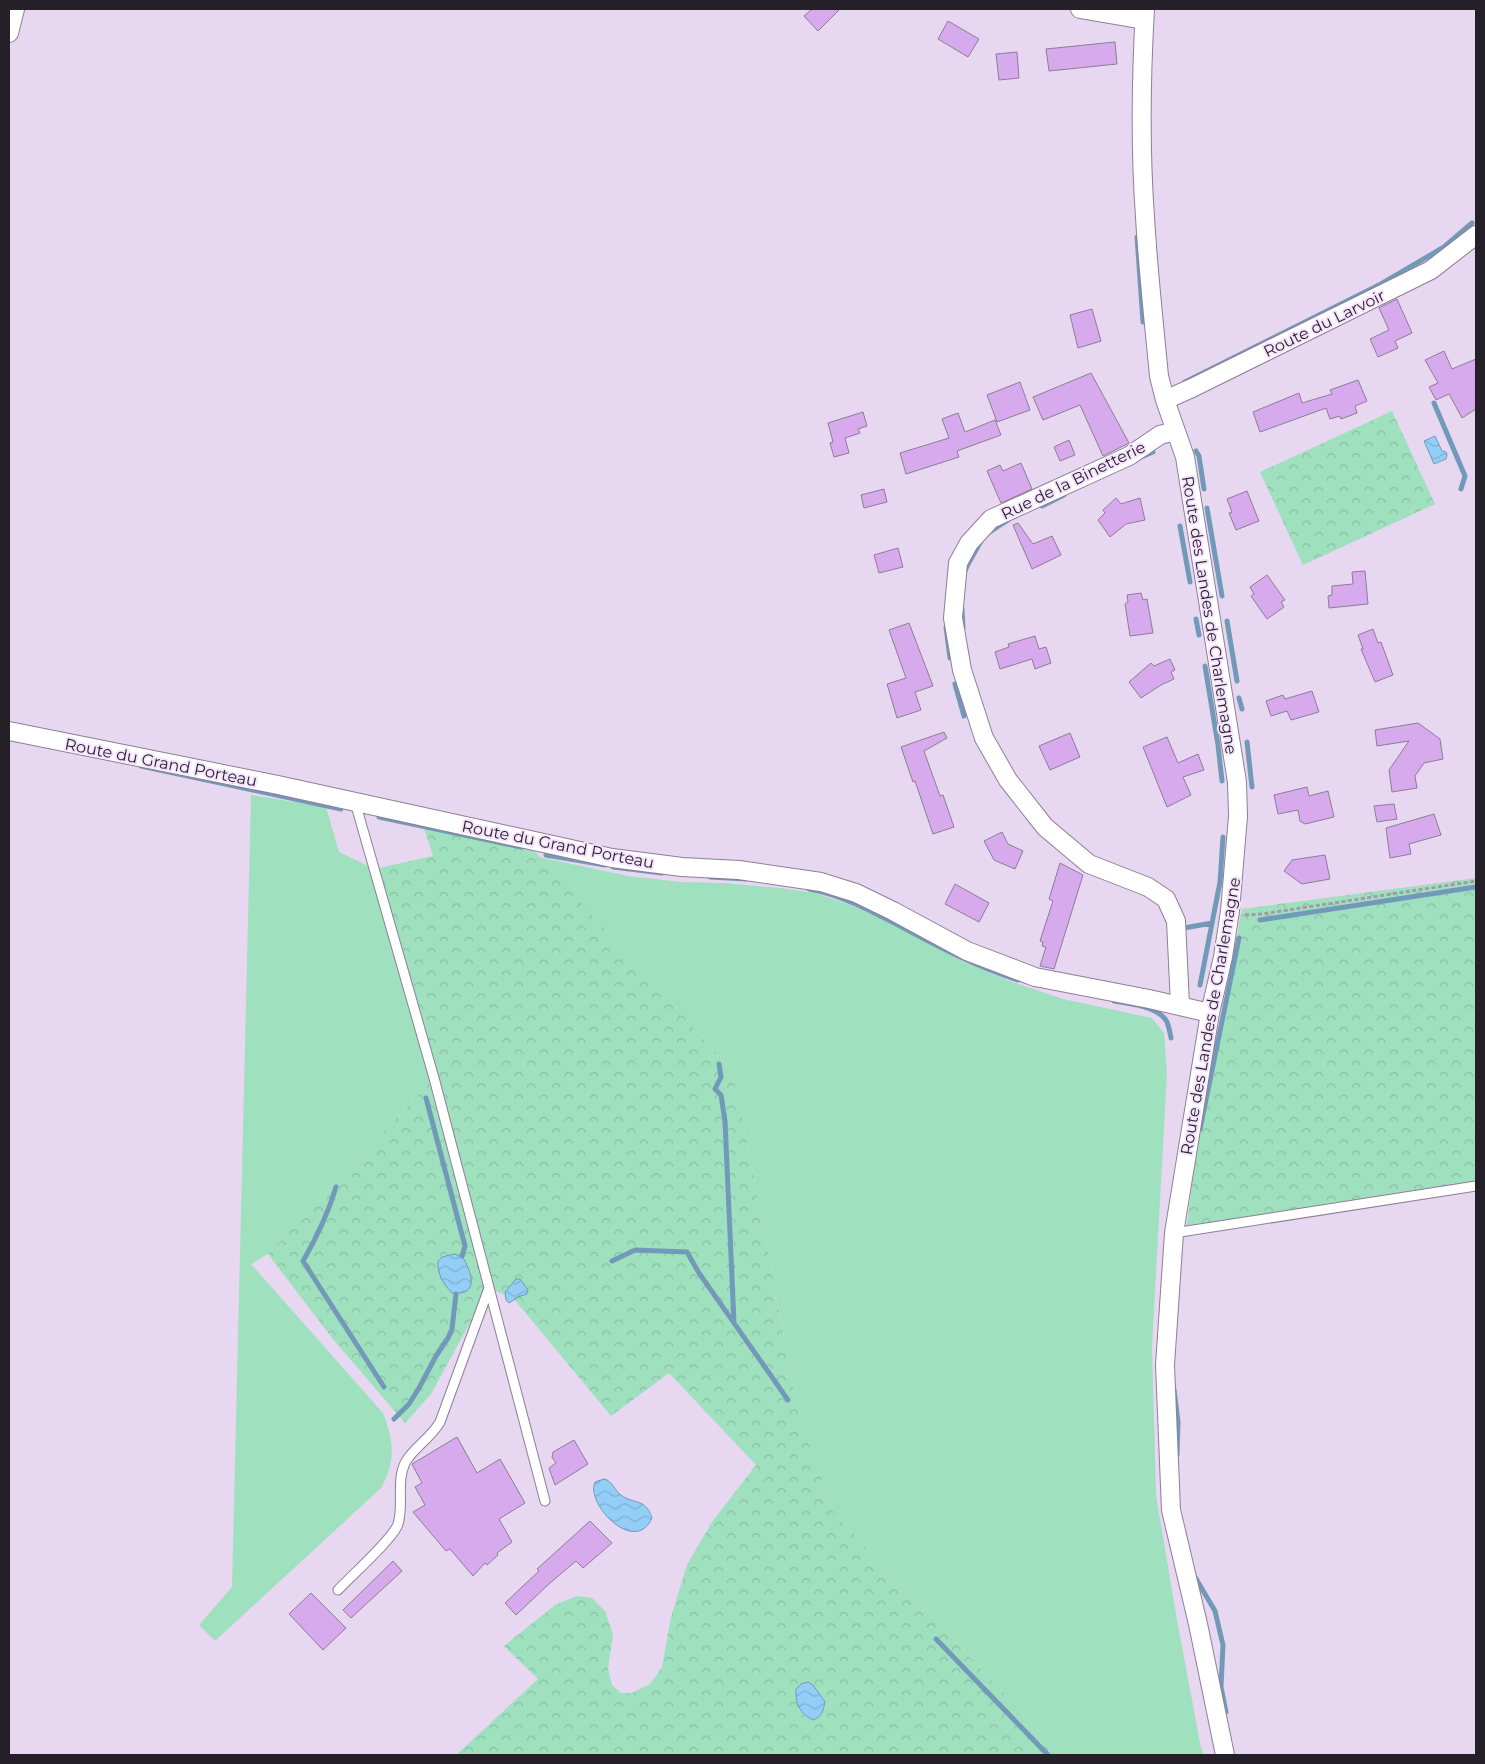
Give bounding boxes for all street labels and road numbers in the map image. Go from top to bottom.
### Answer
street label: Route du Larvoir [1260,286,1388,361]
street label: Rue de la Binetterie [998,437,1148,524]
street label: Route des Landes de Charlemagne [1178,475,1241,756]
street label: Route du Grand Porteau [63,735,259,790]
street label: Route du Grand Porteau [460,817,656,872]
street label: Route des Landes de Charlemagne [1177,876,1244,1156]

